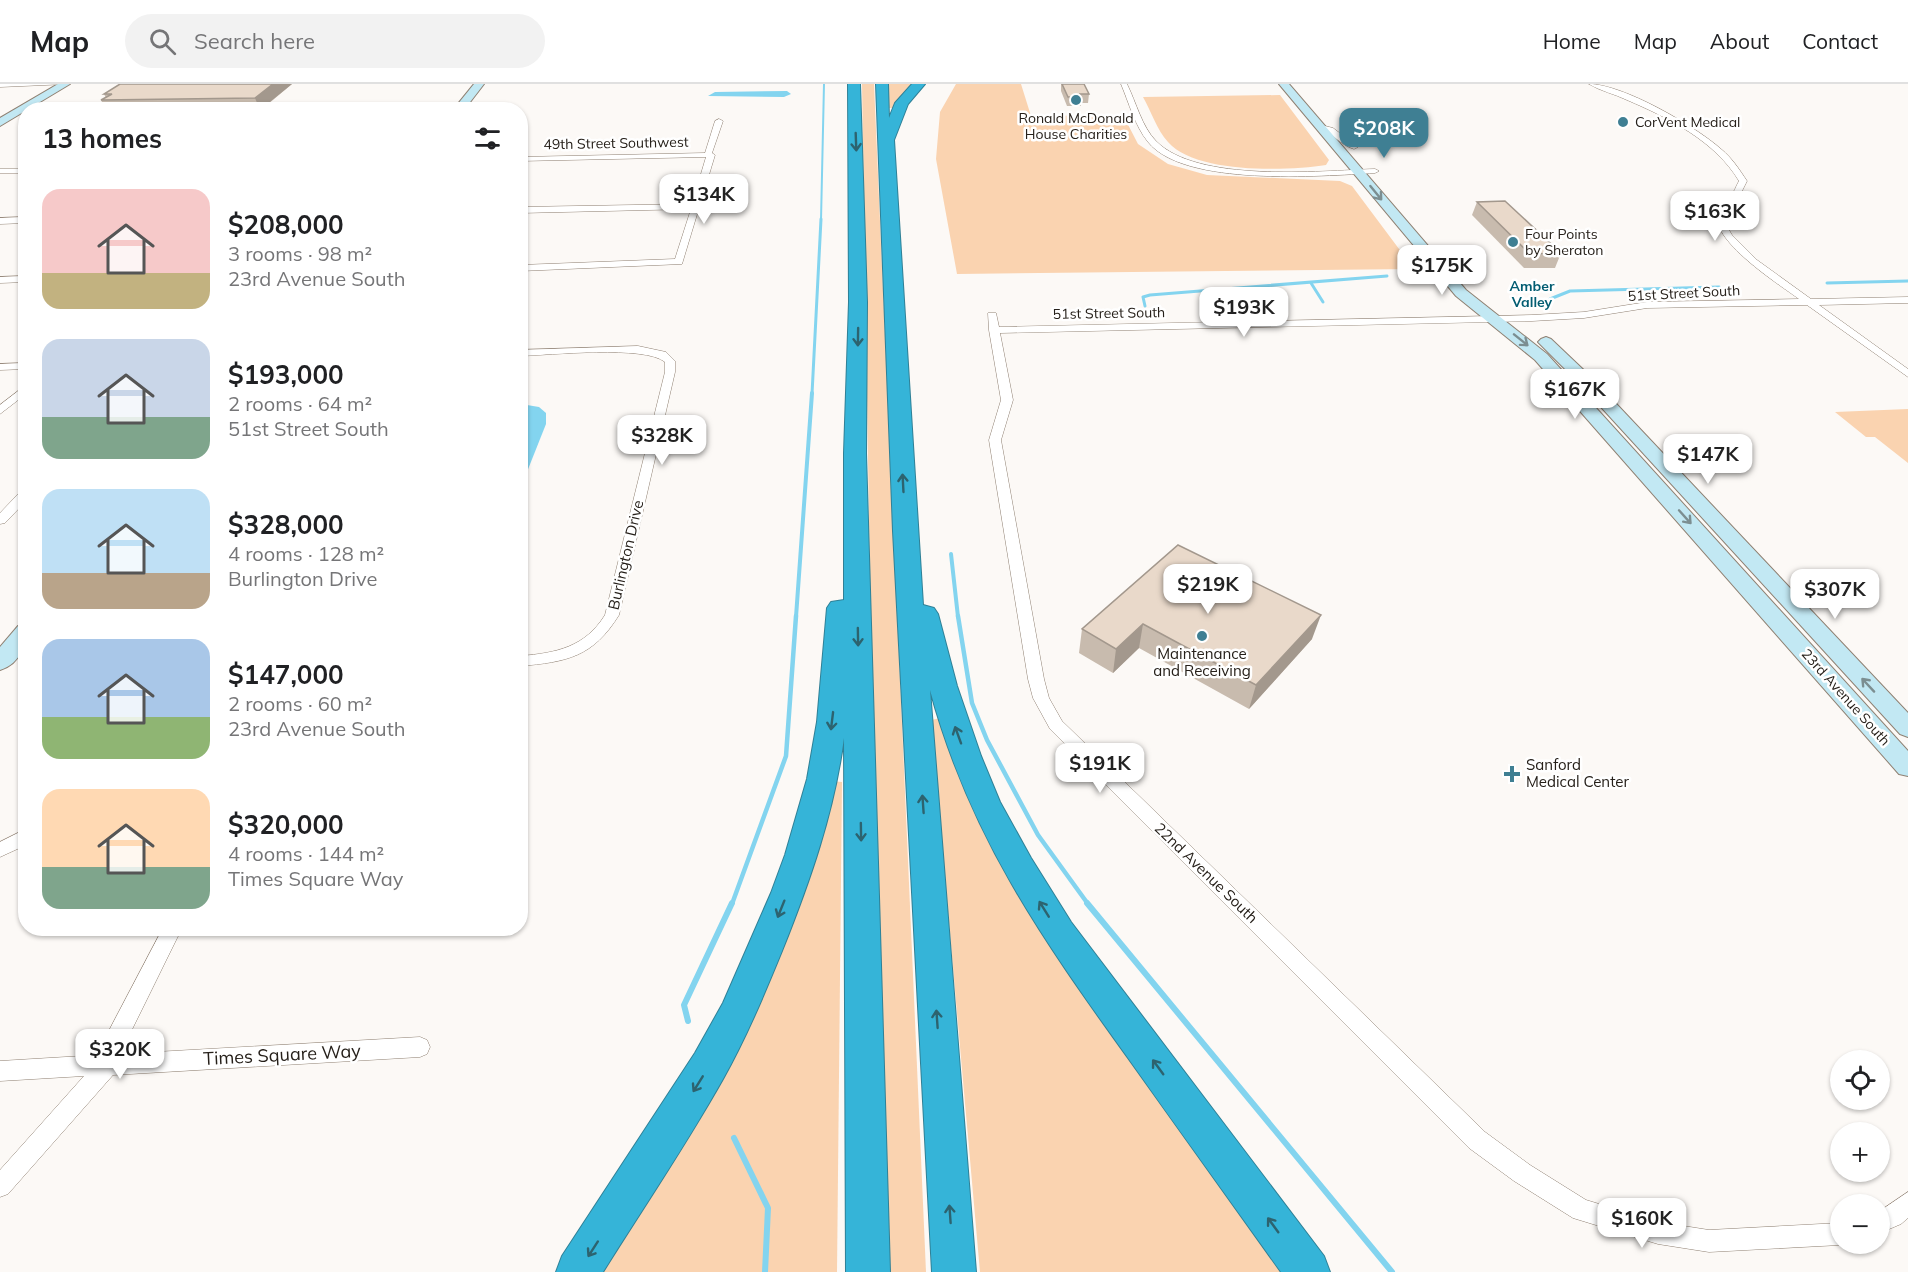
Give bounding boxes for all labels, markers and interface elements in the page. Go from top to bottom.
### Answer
search box [125,14,545,68]
text: Map [30,24,89,59]
icon: search [146,25,179,58]
text: Search here [194,27,315,55]
text: Home [1543,28,1601,54]
text: Map [1634,28,1677,54]
text: About [1710,28,1769,54]
text: Contact [1802,28,1878,54]
marker: Ronald McDonald House Charities [1069,93,1083,107]
pin: $208K [1342,108,1426,159]
place label: Ronald McDonald House Charities [1018,109,1134,143]
place label: CorVent Medical [1635,113,1740,131]
text: $208K [1353,115,1415,140]
marker: CorVent Medical [1616,115,1630,129]
text: 13 homes [42,122,162,155]
icon: filters [471,122,504,155]
one-way arrow [850,132,862,152]
street label: 49th Street Southwest [543,133,689,153]
pin: $134K [662,174,746,225]
text: $134K [673,181,735,206]
one-way arrow [1370,184,1383,200]
pin: $163K [1673,191,1757,242]
text: $163K [1684,198,1746,223]
text: $208,000 [228,208,344,241]
icon: home [90,213,162,285]
place label: Four Points by Sheraton [1525,225,1603,259]
marker: Four Points by Sheraton [1506,235,1520,249]
text: 3 rooms · 98 m² [228,241,372,266]
pin: $175K [1400,245,1484,296]
text: $175K [1411,252,1473,277]
text: 23rd Avenue South [228,266,405,291]
district label: Amber Valley [1510,277,1555,311]
street label: 51st Street South [1627,281,1741,305]
pin: $193K [1202,287,1286,338]
text: $193K [1213,294,1275,319]
street label: 51st Street South [1053,303,1165,323]
one-way arrow [852,327,863,347]
one-way arrow [1513,333,1529,346]
text: $193,000 [228,358,344,391]
icon: home [90,363,162,435]
pin: $167K [1533,369,1617,420]
text: $167K [1544,376,1606,401]
text: 2 rooms · 64 m² [228,391,372,416]
pin: $328K [620,415,704,466]
text: 51st Street South [228,416,389,441]
text: $328K [631,422,693,447]
pin: $147K [1666,434,1750,485]
text: $147K [1677,441,1739,466]
one-way arrow [897,474,909,494]
street label: Burlington Drive [604,498,647,612]
text: $328,000 [228,508,344,541]
one-way arrow [1678,509,1692,524]
icon: home [90,513,162,585]
text: 4 rooms · 128 m² [228,541,384,566]
pin: $219K [1166,564,1250,615]
text: Burlington Drive [228,566,377,591]
pin: $307K [1793,569,1877,620]
text: $219K [1177,571,1239,596]
text: $307K [1804,576,1866,601]
one-way arrow [852,627,864,647]
marker: Maintenance and Receiving [1195,629,1209,643]
place label: Maintenance and Receiving [1153,644,1251,680]
street label: 23rd Avenue South [1798,645,1894,749]
text: $147,000 [228,658,344,691]
icon: home [90,663,162,735]
one-way arrow [1861,678,1875,693]
text: 2 rooms · 60 m² [228,691,372,716]
one-way arrow [826,710,837,730]
text: 23rd Avenue South [228,716,405,741]
one-way arrow [952,726,963,745]
pin: $191K [1058,743,1142,794]
text: $191K [1069,750,1131,775]
place label: Sanford Medical Center [1526,755,1629,791]
marker: Sanford Medical Center [1503,765,1521,783]
one-way arrow [918,794,929,814]
text: $320,000 [228,808,344,841]
icon: home [90,813,162,885]
street label: 22nd Avenue South [1151,818,1262,927]
one-way arrow [856,822,867,842]
text: 4 rooms · 144 m² [228,841,384,866]
text: Times Square Way [228,866,403,891]
one-way arrow [775,899,786,917]
one-way arrow [1038,901,1050,918]
one-way arrow [932,1010,943,1030]
pin: $320K [78,1029,162,1080]
text: $320K [89,1036,151,1061]
street label: Times Square Way [203,1039,362,1070]
map controls [1830,1050,1890,1254]
button: locate [1830,1050,1890,1110]
one-way arrow [1152,1060,1164,1076]
one-way arrow [692,1076,704,1092]
button: + [1830,1122,1890,1182]
button: − [1830,1194,1890,1254]
pin: $160K [1600,1198,1684,1249]
one-way arrow [945,1204,956,1224]
text: $160K [1611,1205,1673,1230]
one-way arrow [1267,1217,1280,1233]
one-way arrow [587,1240,599,1257]

